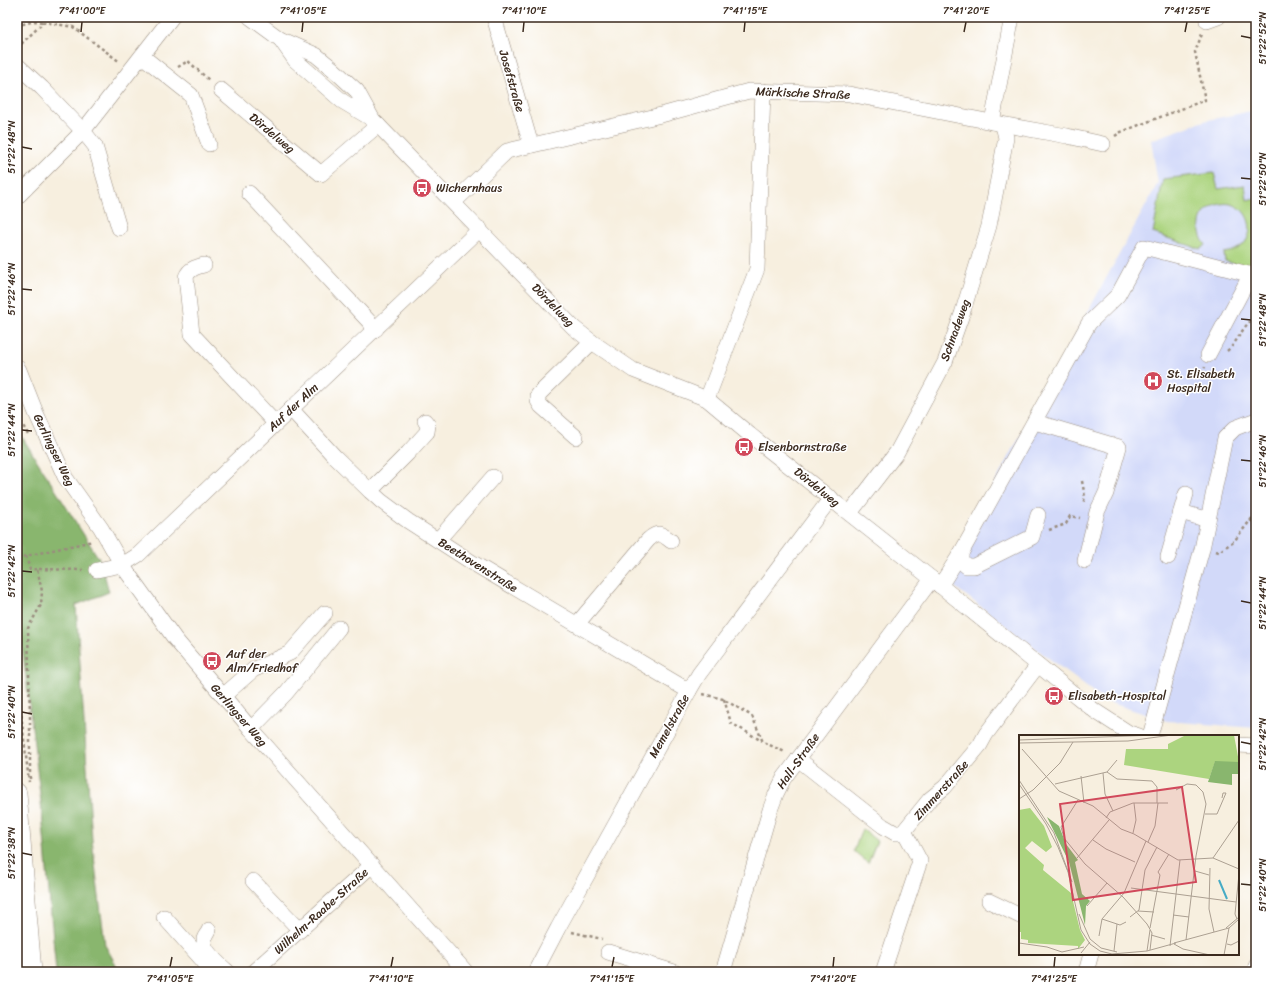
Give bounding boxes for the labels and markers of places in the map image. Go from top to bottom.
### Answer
bus stop icon: Wichernhaus [411,177,433,199]
place label: Wichernhaus [436,177,502,199]
place label: St. Elisabeth Hospital [1167,363,1235,399]
hospital icon: St. Elisabeth Hospital [1142,370,1164,392]
bus stop icon: Elsenbornstraße [733,436,755,458]
place label: Elsenbornstraße [758,436,847,458]
place label: Auf der Alm/Friedhof [225,643,299,679]
bus stop icon: Auf der Alm/Friedhof [201,650,223,672]
bus stop icon: Elisabeth-Hospital [1043,685,1065,707]
place label: Elisabeth-Hospital [1068,685,1167,707]

